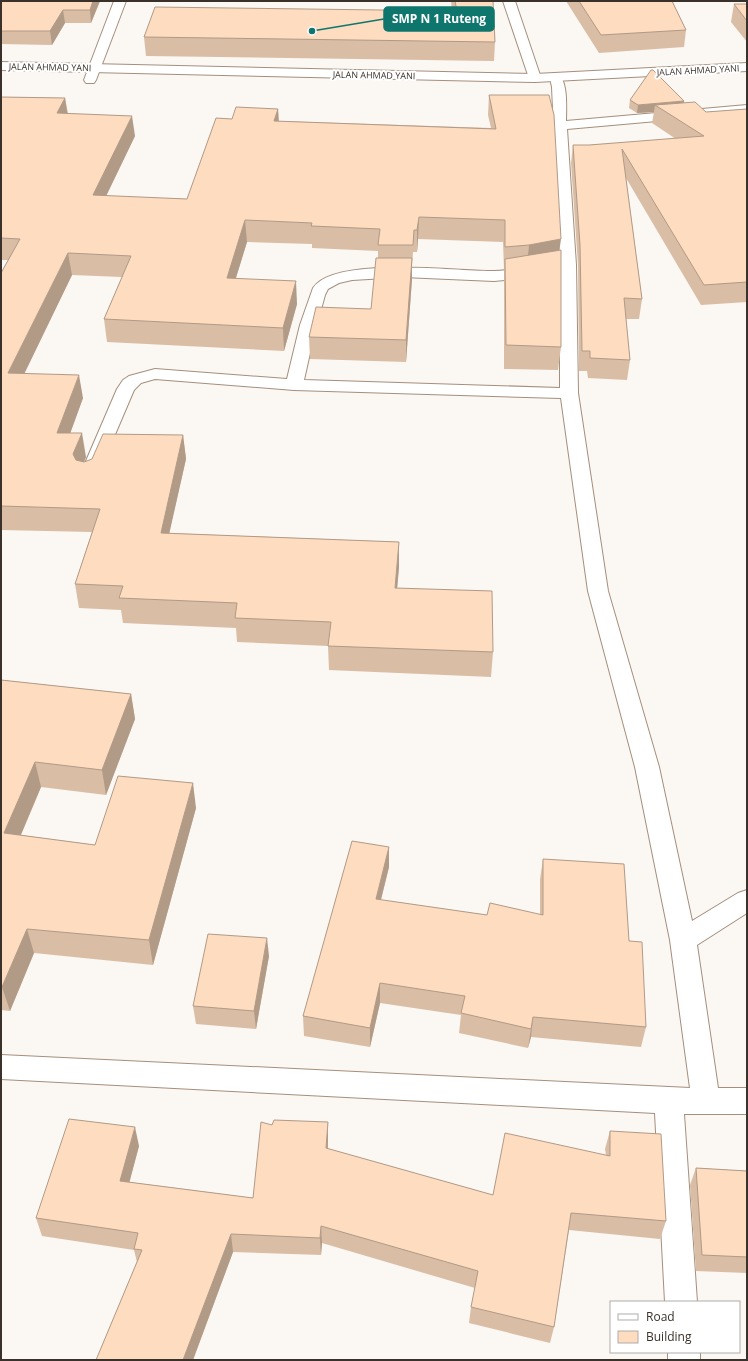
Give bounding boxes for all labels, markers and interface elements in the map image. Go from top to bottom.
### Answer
callout: SMP N 1 Ruteng [384,7,494,31]
text: SMP N 1 Ruteng [392,10,486,27]
street label: JALAN AHMAD YANI [8,60,91,74]
street label: JALAN AHMAD YANI [655,61,740,79]
street label: JALAN AHMAD YANI [332,68,415,82]
legend [610,1301,740,1353]
text: Road [646,1308,675,1325]
text: Building [646,1328,692,1345]

